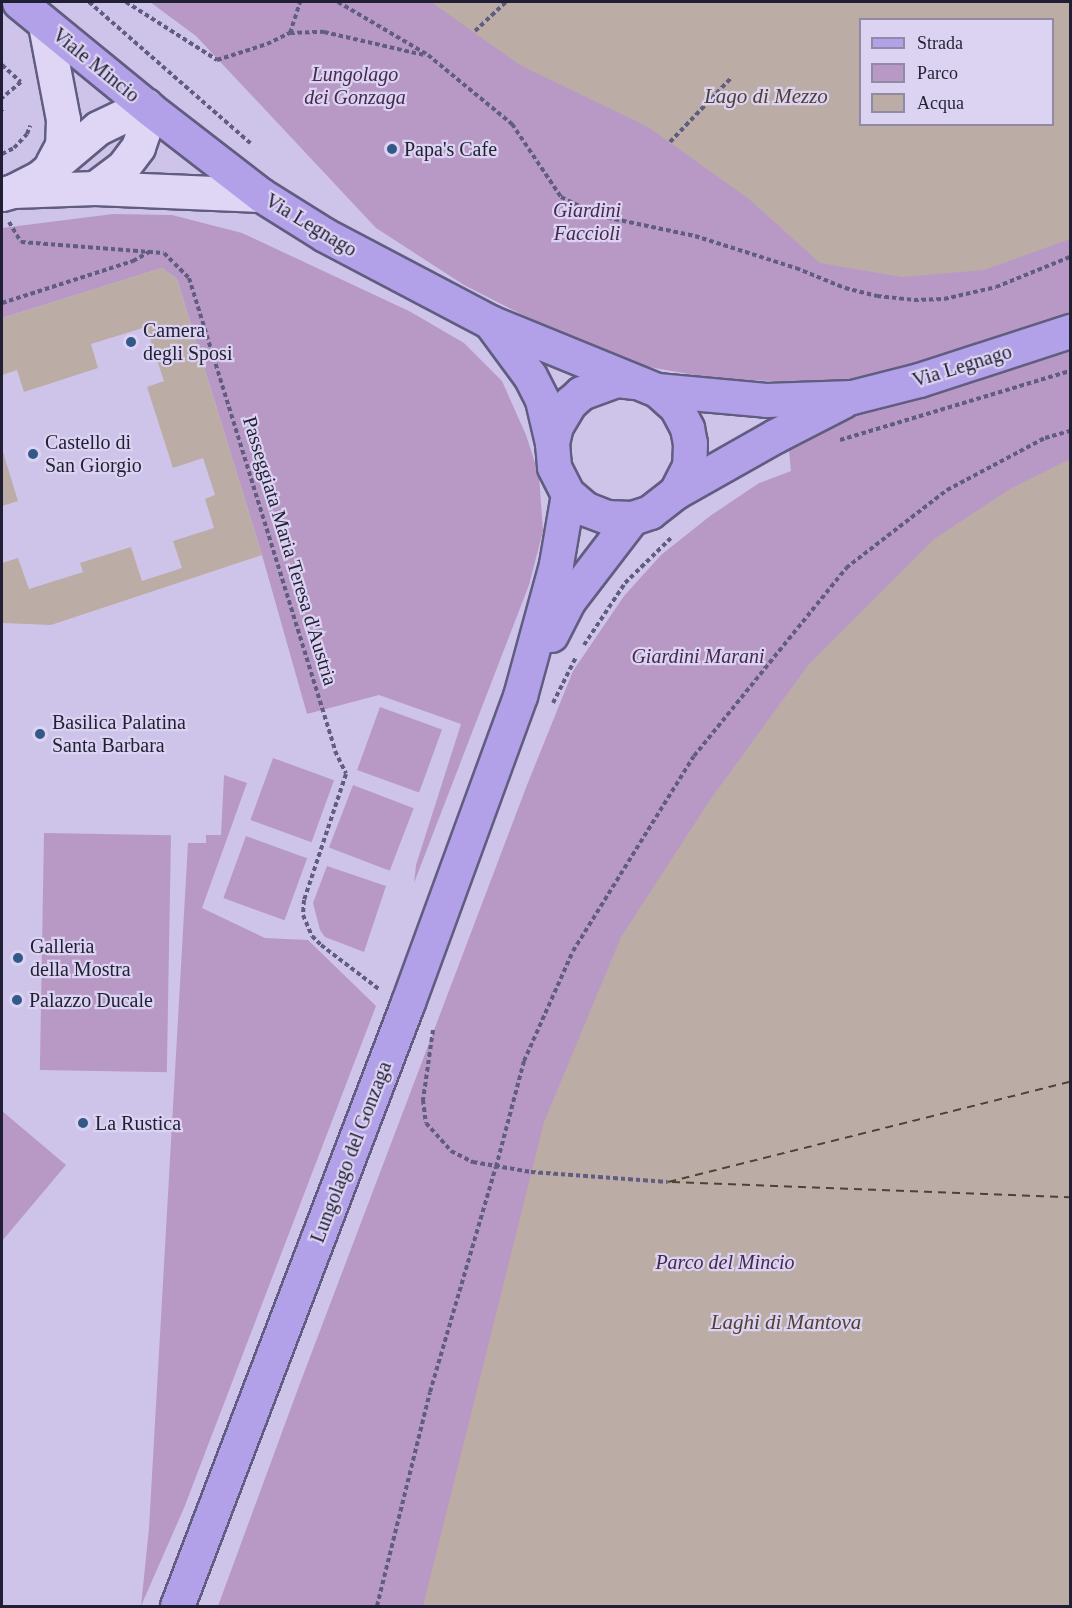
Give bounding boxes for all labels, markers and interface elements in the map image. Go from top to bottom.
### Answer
legend [859,18,1054,126]
street label: Viale Mincio [48,23,144,107]
text: Strada [917,33,963,53]
park label: Lungolago dei Gonzaga [304,62,406,109]
text: Parco [917,63,958,83]
water label: Lago di Mezzo [704,83,828,109]
text: Acqua [917,93,964,113]
place label: Papa's Cafe [404,137,497,161]
marker: Papa's Cafe [385,142,399,156]
street label: Via Legnago [261,188,361,262]
park label: Giardini Faccioli [553,199,621,246]
place label: Camera degli Sposi [143,318,232,365]
marker: Camera degli Sposi [124,335,138,349]
street label: Via Legnago [909,340,1015,392]
street label: Passeggiata Maria Teresa d'Austria [238,413,342,689]
place label: Castello di San Giorgio [45,430,142,477]
marker: Castello di San Giorgio [26,447,40,461]
park label: Giardini Marani [631,644,765,668]
place label: Basilica Palatina Santa Barbara [52,710,186,757]
marker: Basilica Palatina Santa Barbara [33,727,47,741]
place label: Galleria della Mostra [30,934,131,981]
marker: Galleria della Mostra [11,951,25,965]
place label: Palazzo Ducale [29,988,153,1012]
marker: Palazzo Ducale [10,993,24,1007]
street label: Lungolago del Gonzaga [305,1058,397,1246]
place label: La Rustica [95,1111,181,1135]
marker: La Rustica [76,1116,90,1130]
park label: Parco del Mincio [655,1250,795,1274]
water label: Laghi di Mantova [711,1309,861,1335]

